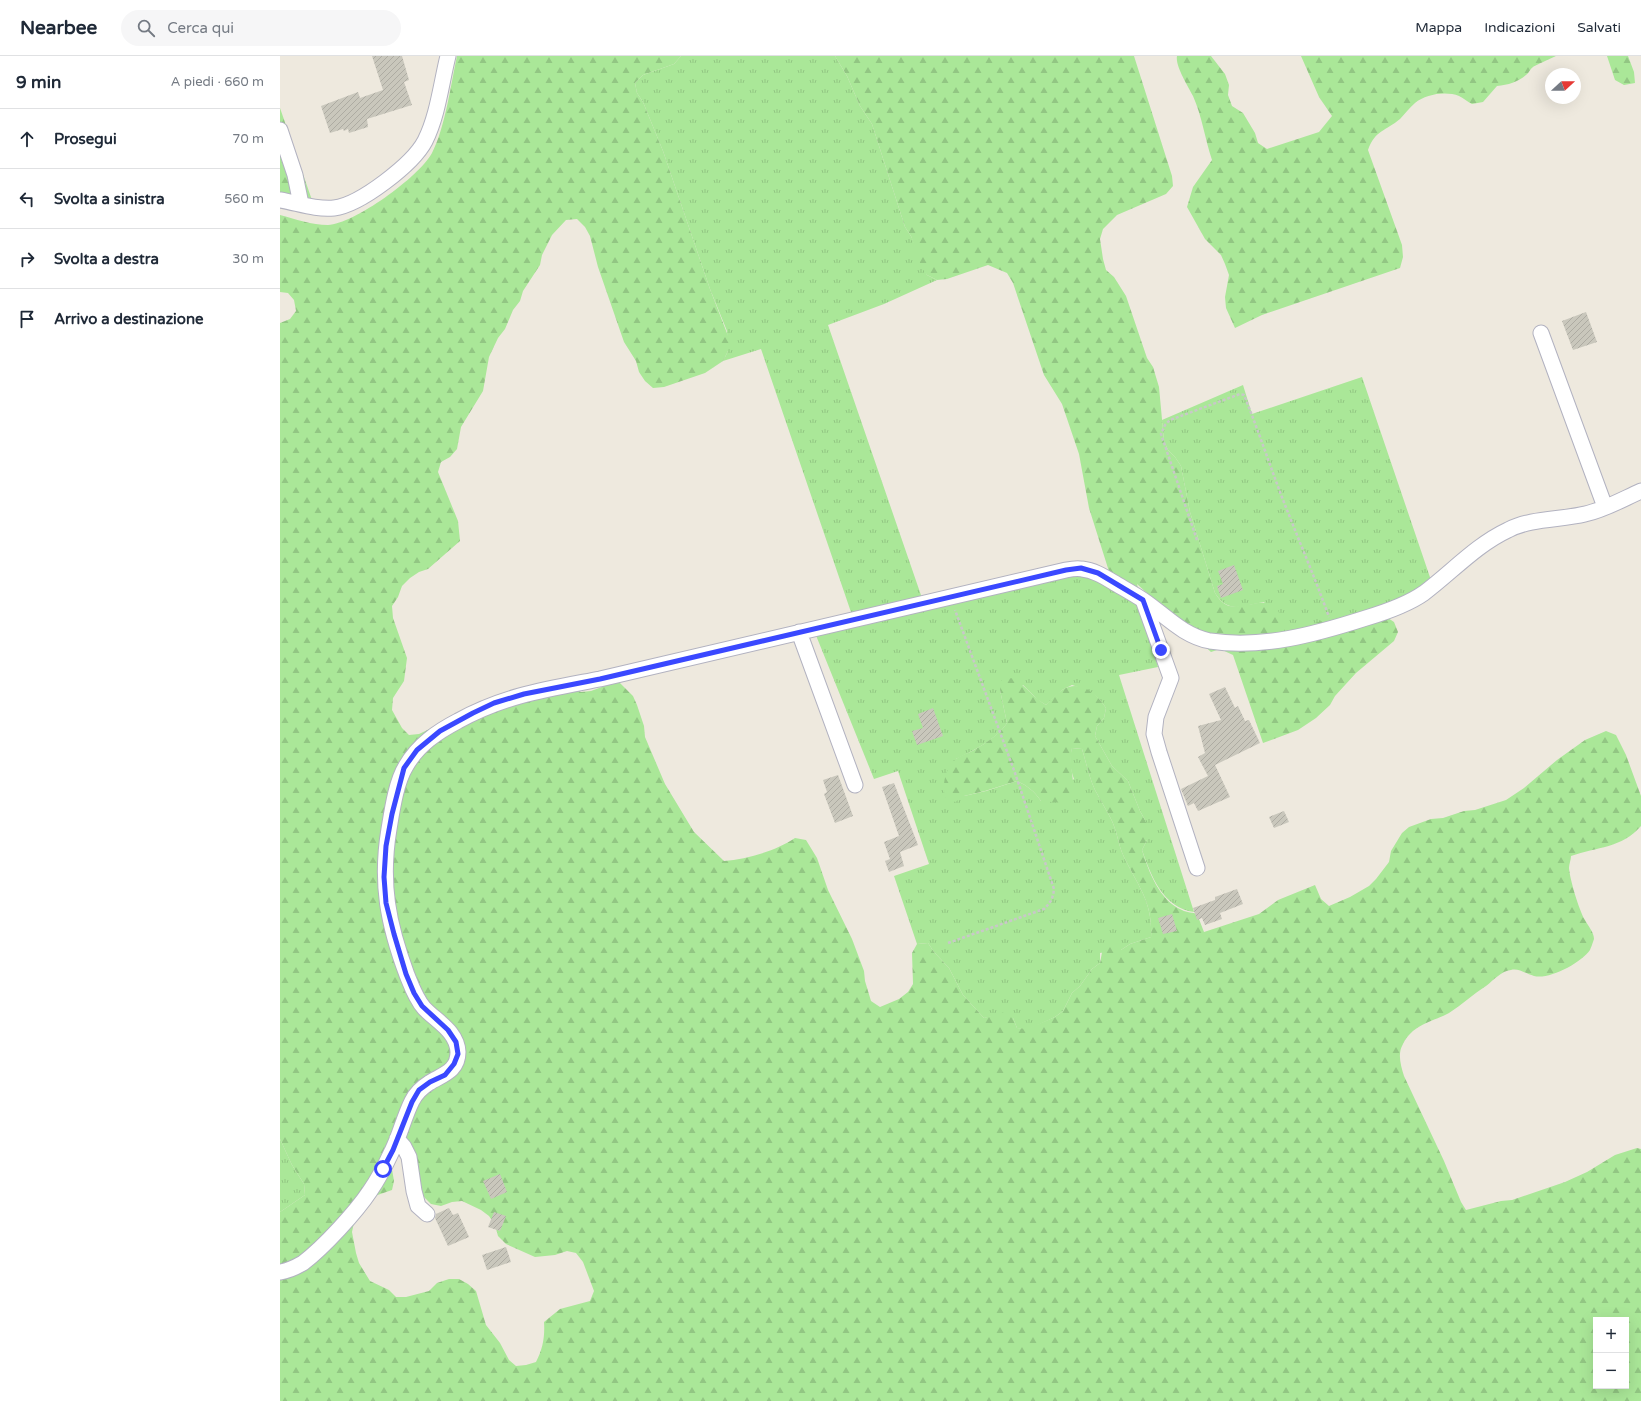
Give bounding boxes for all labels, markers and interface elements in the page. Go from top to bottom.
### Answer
search box [121,10,401,46]
text: Nearbee [20,17,97,39]
icon: search [135,17,157,39]
text: Cerca qui [167,19,234,37]
text: Mappa [1415,19,1462,36]
text: Indicazioni [1484,19,1555,36]
text: Salvati [1577,19,1621,36]
north arrow [1545,68,1581,104]
text: 9 min [16,72,61,93]
text: A piedi · 660 m [171,74,264,90]
icon: ahead [16,128,38,150]
text: Prosegui [54,130,117,148]
text: 70 m [232,131,264,147]
icon: left [16,188,38,210]
text: Svolta a sinistra [54,190,165,208]
text: 560 m [224,191,264,207]
icon: right [16,248,38,270]
text: Svolta a destra [54,250,159,268]
text: 30 m [232,251,264,267]
icon: arrive [16,308,38,330]
text: Arrivo a destinazione [54,310,204,328]
route end [1152,641,1170,659]
route start [374,1160,392,1178]
map controls [1593,1317,1629,1389]
button: + [1593,1317,1629,1353]
button: − [1593,1353,1629,1389]

